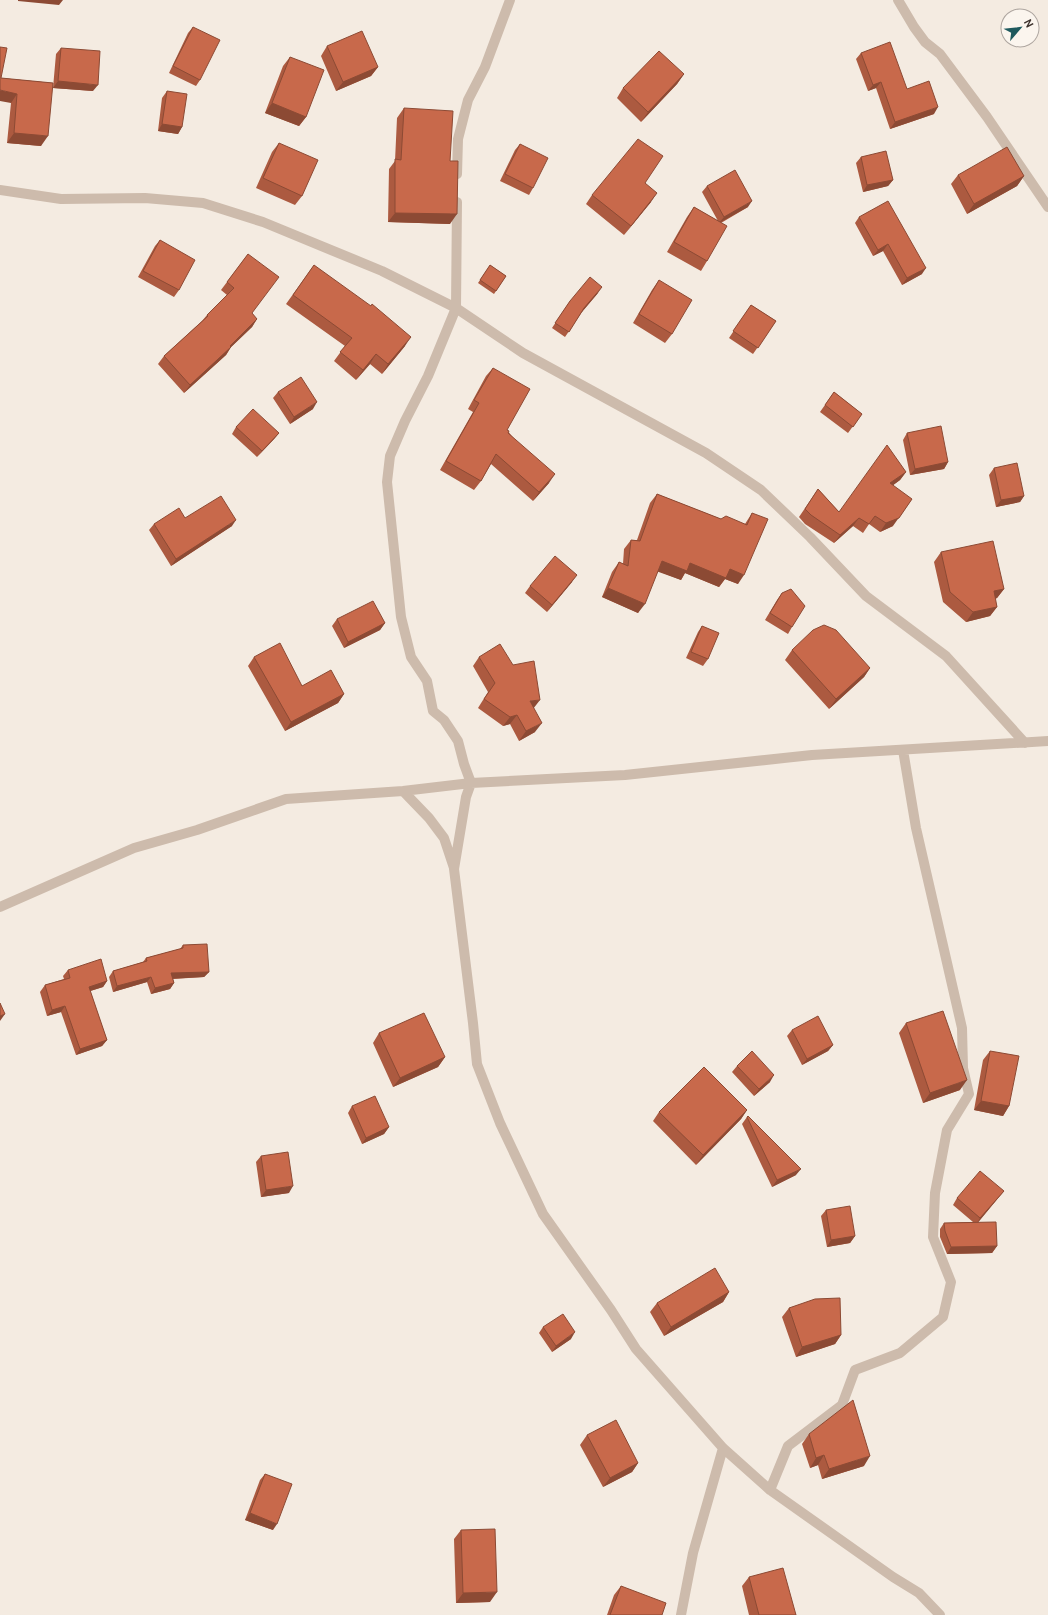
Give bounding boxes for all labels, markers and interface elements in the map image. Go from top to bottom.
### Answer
north arrow [1000,8,1040,48]
text: N [1021,17,1037,30]

